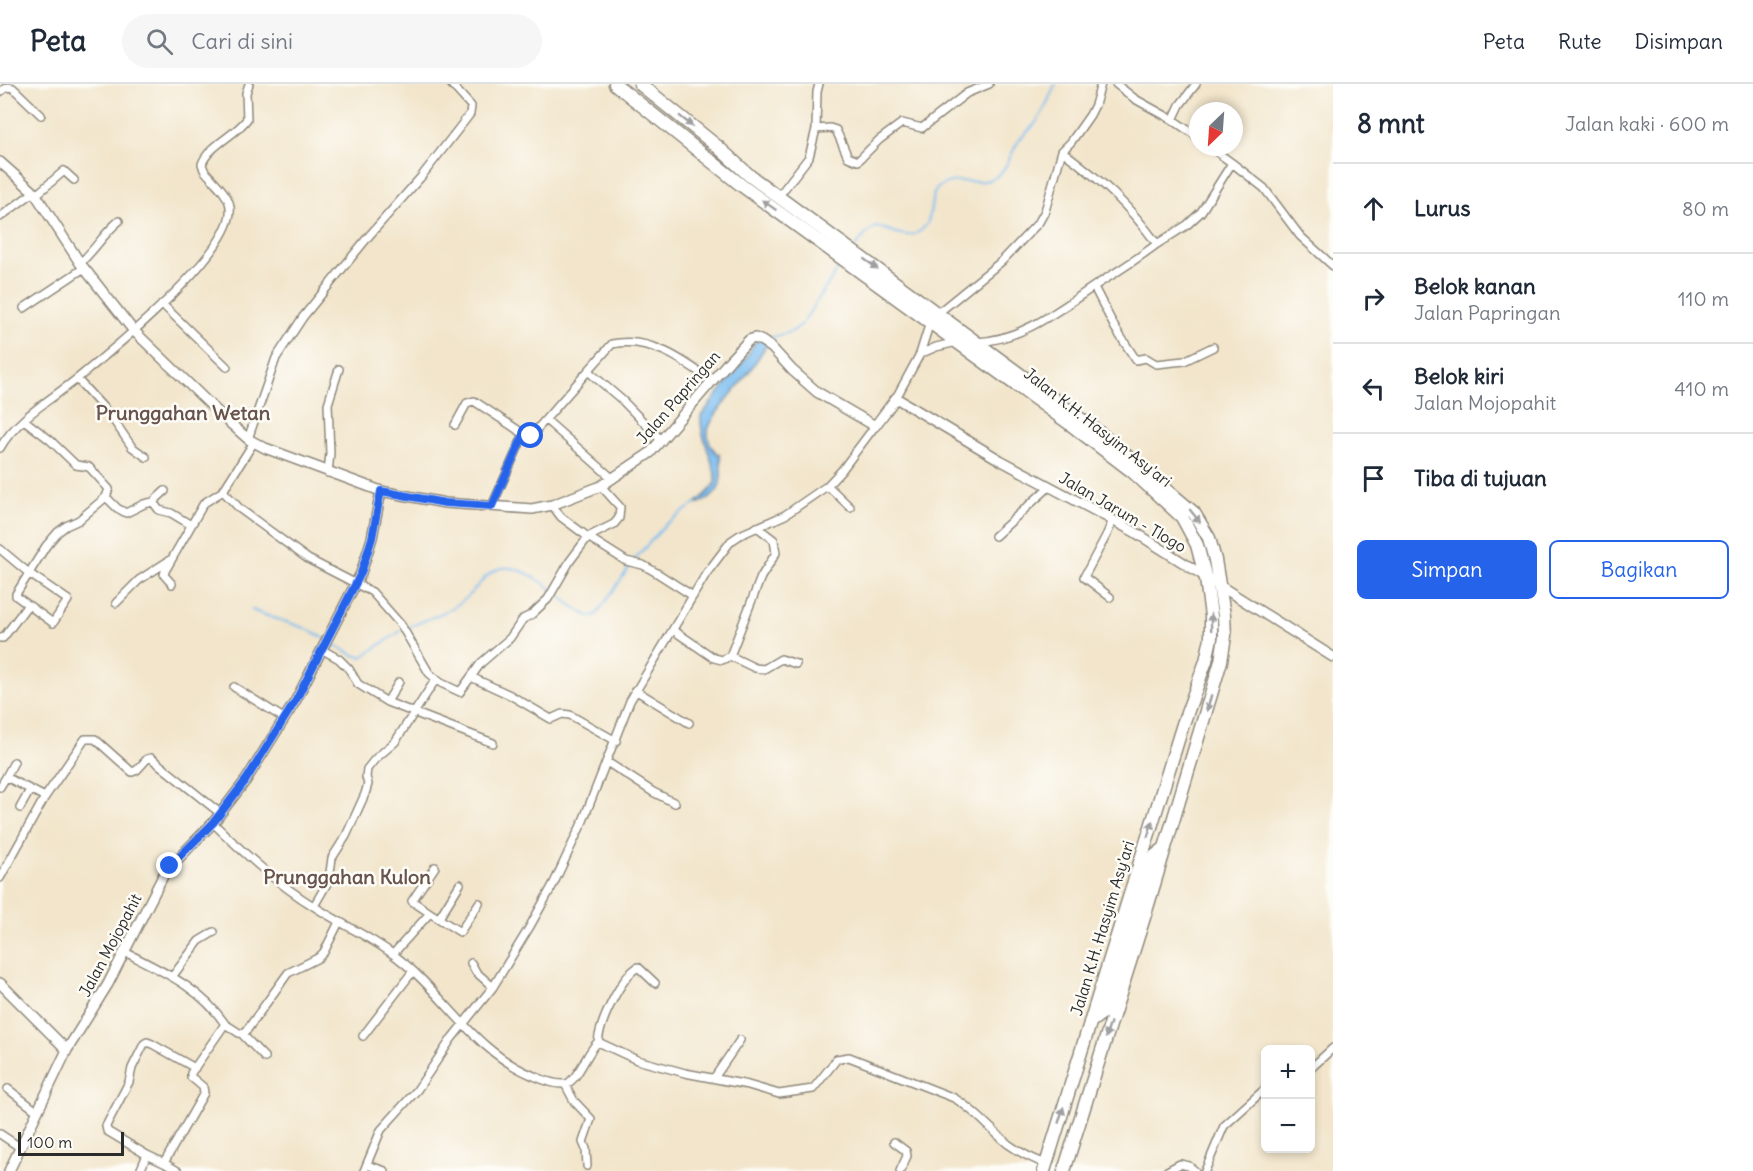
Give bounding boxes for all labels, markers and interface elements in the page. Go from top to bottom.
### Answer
search box [122,14,542,68]
text: Peta [30,23,86,59]
icon: search [143,25,176,58]
text: Cari di sini [191,27,293,55]
text: Peta [1483,28,1525,55]
text: Rute [1558,28,1602,55]
text: Disimpan [1635,28,1723,55]
north arrow [1189,102,1243,156]
text: 8 mnt [1357,107,1425,140]
text: Jalan kaki · 600 m [1565,111,1729,136]
one-way arrow [678,114,694,127]
icon: ahead [1357,192,1390,225]
text: Lurus [1414,194,1470,222]
text: 80 m [1682,196,1729,221]
one-way arrow [762,199,778,211]
one-way arrow [864,257,879,269]
text: Belok kanan [1414,272,1536,300]
icon: right [1357,282,1390,315]
text: 110 m [1678,286,1729,311]
text: Jalan Papringan [1414,300,1561,325]
street label: Jalan Papringan [632,346,724,448]
text: Belok kiri [1414,362,1504,390]
street label: Jalan K.H. Hasyim Asy'ari [1020,363,1176,491]
icon: left [1357,372,1390,405]
text: 410 m [1674,376,1729,401]
text: Jalan Mojopahit [1414,390,1556,415]
district label: Prunggahan Wetan [96,400,271,425]
route start [517,422,543,448]
icon: arrive [1357,462,1390,495]
text: Tiba di tujuan [1414,464,1547,492]
street label: Jalan Jarum - Tlogo [1056,467,1190,557]
one-way arrow [1189,508,1202,524]
button: Simpan [1357,540,1537,599]
button: Bagikan [1549,540,1729,599]
one-way arrow [1206,613,1216,632]
one-way arrow [1203,694,1213,712]
one-way arrow [1146,820,1155,838]
street label: Jalan K.H. Hasyim Asy'ari [1066,838,1138,1018]
route end [156,852,182,878]
district label: Prunggahan Kulon [263,864,431,889]
street label: Jalan Mojopahit [74,889,146,1000]
one-way arrow [1103,1021,1113,1039]
map controls [1261,1045,1315,1153]
button: + [1261,1045,1315,1099]
button: − [1261,1099,1315,1153]
one-way arrow [1057,1106,1066,1124]
scale bar [18,1129,124,1156]
text: 100 m [27,1132,72,1152]

